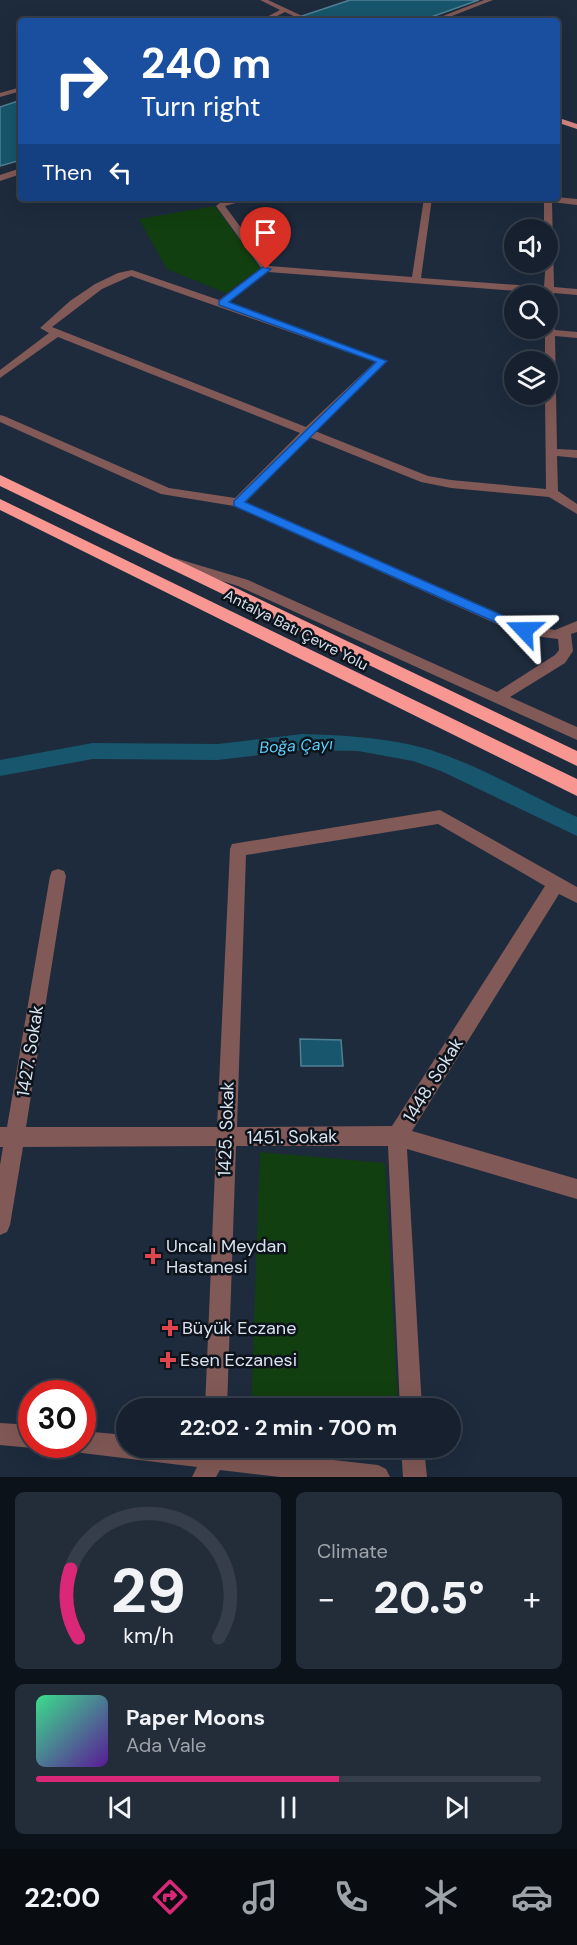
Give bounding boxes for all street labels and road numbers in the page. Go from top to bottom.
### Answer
street label: Antalya Batı Çevre Yolu [221,585,371,675]
street label: 1427. Sokak [11,1003,49,1099]
street label: 1448. Sokak [397,1033,469,1127]
street label: 1425. Sokak [212,1081,240,1177]
street label: 1451. Sokak [247,1124,337,1150]

